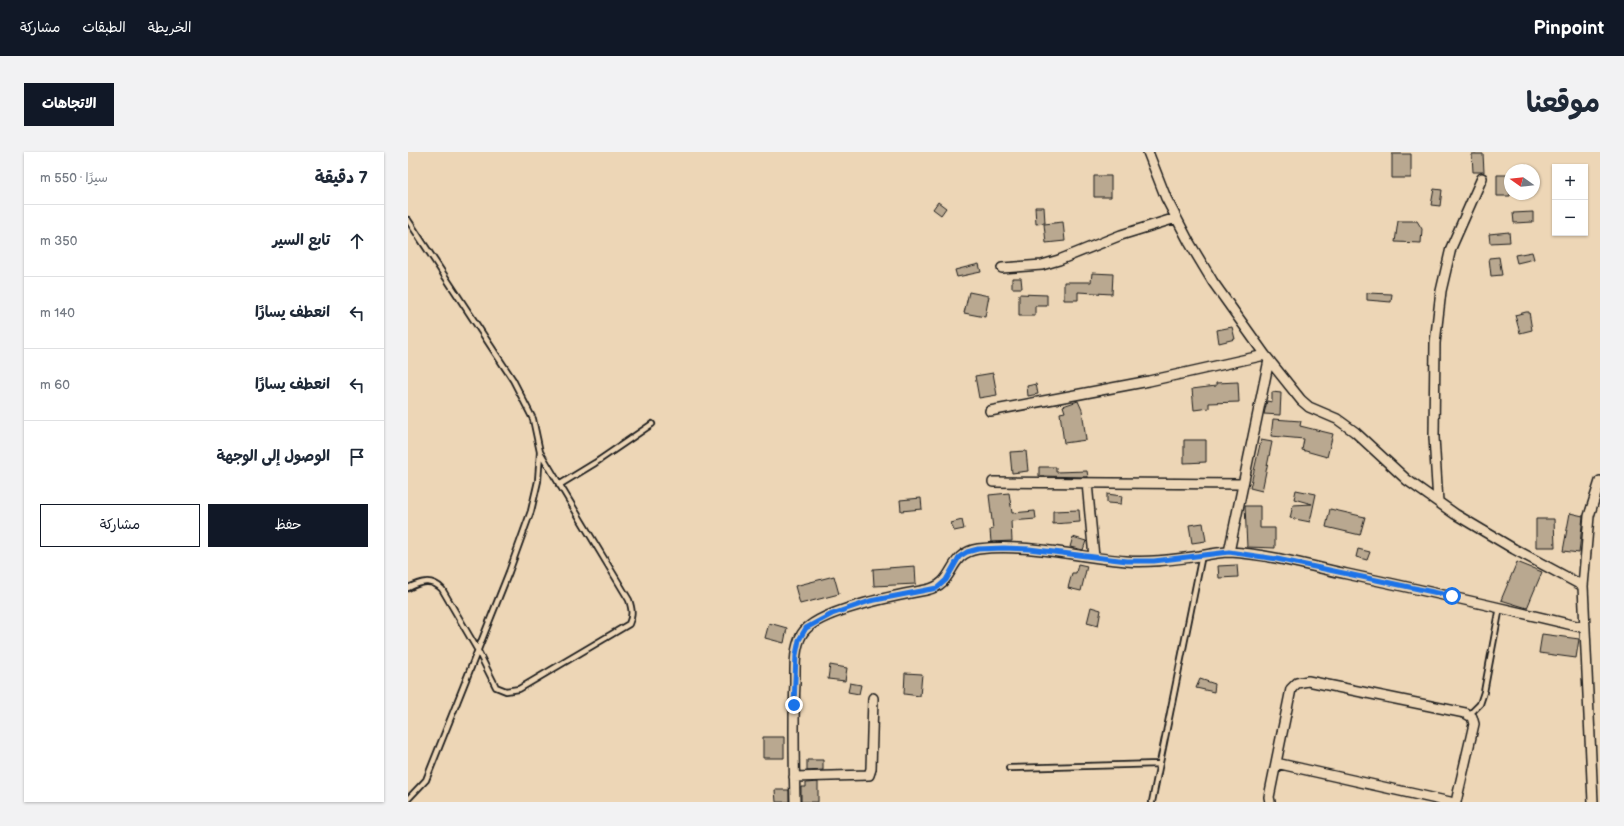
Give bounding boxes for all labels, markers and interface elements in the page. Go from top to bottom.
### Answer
text: Pinpoint [1534,17,1604,40]
text: مشاركة [20,19,60,36]
text: الطبقات [82,19,126,36]
text: الخريطة [148,19,191,36]
button: الاتجاهات [24,83,114,126]
text: موقعنا [1526,87,1600,120]
north arrow [1504,164,1540,200]
map controls [1552,164,1588,236]
button: + [1552,164,1588,200]
text: 7 دقيقة [315,168,368,188]
text: سيرًا · 550 m [40,170,108,186]
button: − [1552,200,1588,236]
icon: ahead [346,230,368,252]
text: تابع السير [272,231,330,250]
text: 350 m [40,233,77,249]
icon: left [346,302,368,324]
text: انعطف يسارًا [255,303,330,322]
text: 140 m [40,305,75,321]
icon: left [346,374,368,396]
text: انعطف يسارًا [255,375,330,394]
text: 60 m [40,377,70,393]
icon: arrive [346,446,368,468]
text: الوصول إلى الوجهة [216,447,330,466]
button: مشاركة [40,504,200,547]
button: حفظ [208,504,368,547]
route start [1443,587,1461,605]
route end [785,696,803,714]

